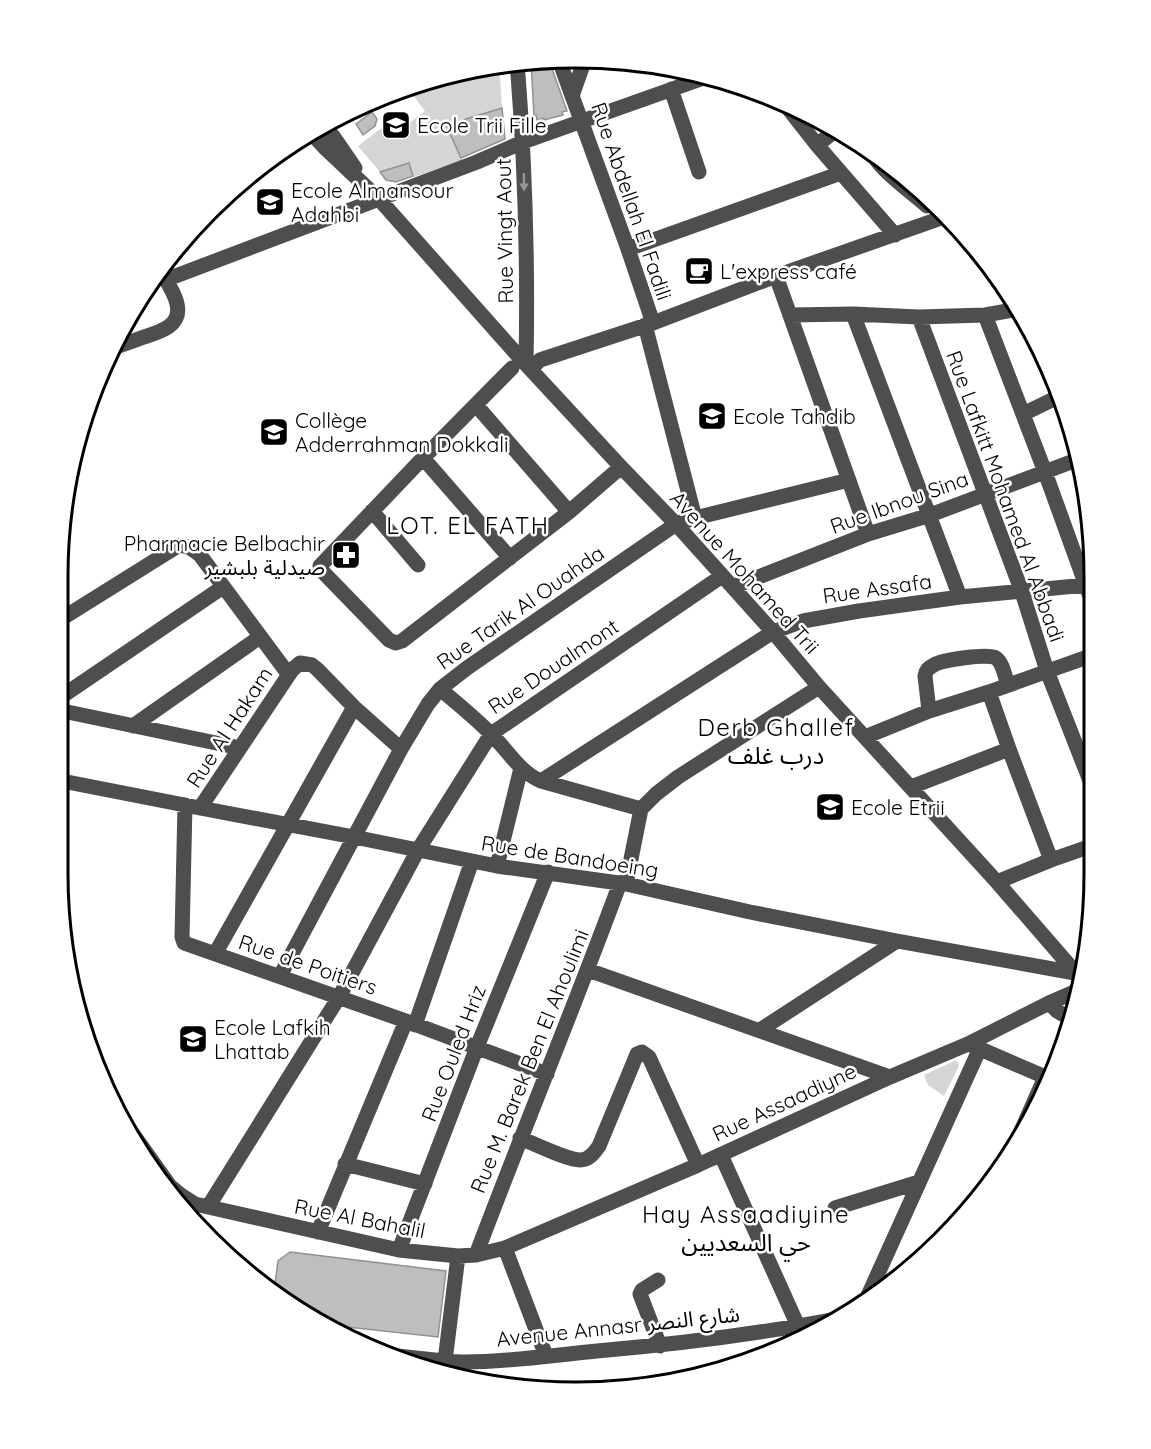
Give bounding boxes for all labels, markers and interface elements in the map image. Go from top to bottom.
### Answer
street label: Rue Abdellah El Fadili [586,99,678,303]
school or university icon: Ecole Trii Fille [380,109,412,141]
place label: Ecole Trii Fille [417,112,547,138]
street label: Rue Vingt Aout [490,158,518,304]
one-way arrow [519,173,529,192]
place label: Ecole Almansour Adahbi [291,177,454,227]
school or university icon: Ecole Almansour Adahbi [254,186,286,218]
cafe icon: L'express café [683,255,715,287]
place label: L'express café [720,258,857,284]
street label: Rue Lafkitt Mohamed Al Abbadi [941,347,1071,645]
school or university icon: Ecole Tahdib [696,400,728,432]
place label: Ecole Tahdib [733,403,856,429]
place label: Collège Adderrahman Dokkali [295,407,509,457]
school or university icon: Collège Adderrahman Dokkali [258,416,290,448]
street label: Rue Ibnou Sina [826,465,972,539]
street label: Avenue Mohamed Trii [665,485,825,659]
district label: LOT. EL FATH [386,510,550,540]
place label: Pharmacie Belbachir صيدلية بلبشير [124,530,325,580]
pharmacy icon: Pharmacie Belbachir صيدلية بلبشير [330,539,362,571]
street label: Rue Tarik Al Ouahda [431,539,609,675]
street label: Rue Assafa [821,567,933,609]
street label: Rue Doualmont [483,613,623,719]
street label: Rue Al Hakam [180,662,278,792]
district label: Derb Ghallef درب غلف [697,712,855,770]
school or university icon: Ecole Etrii [814,791,846,823]
place label: Ecole Etrii [851,794,945,820]
street label: Rue de Bandoeing [479,829,661,883]
street label: Rue M. Barek Ben El Ahoulimi [464,925,594,1197]
street label: Rue de Poitiers [235,928,381,1000]
street label: Rue Ouled Hriz [415,981,491,1125]
place label: Ecole Lafkih Lhattab [214,1014,331,1064]
school or university icon: Ecole Lafkih Lhattab [177,1023,209,1055]
street label: Rue Assaadiyne [708,1057,860,1147]
street label: Rue Al Bahalil [292,1193,428,1243]
district label: Hay Assaadiyine حي السعديين [642,1199,850,1262]
street label: Avenue Annasr شارع النصر [495,1300,741,1355]

